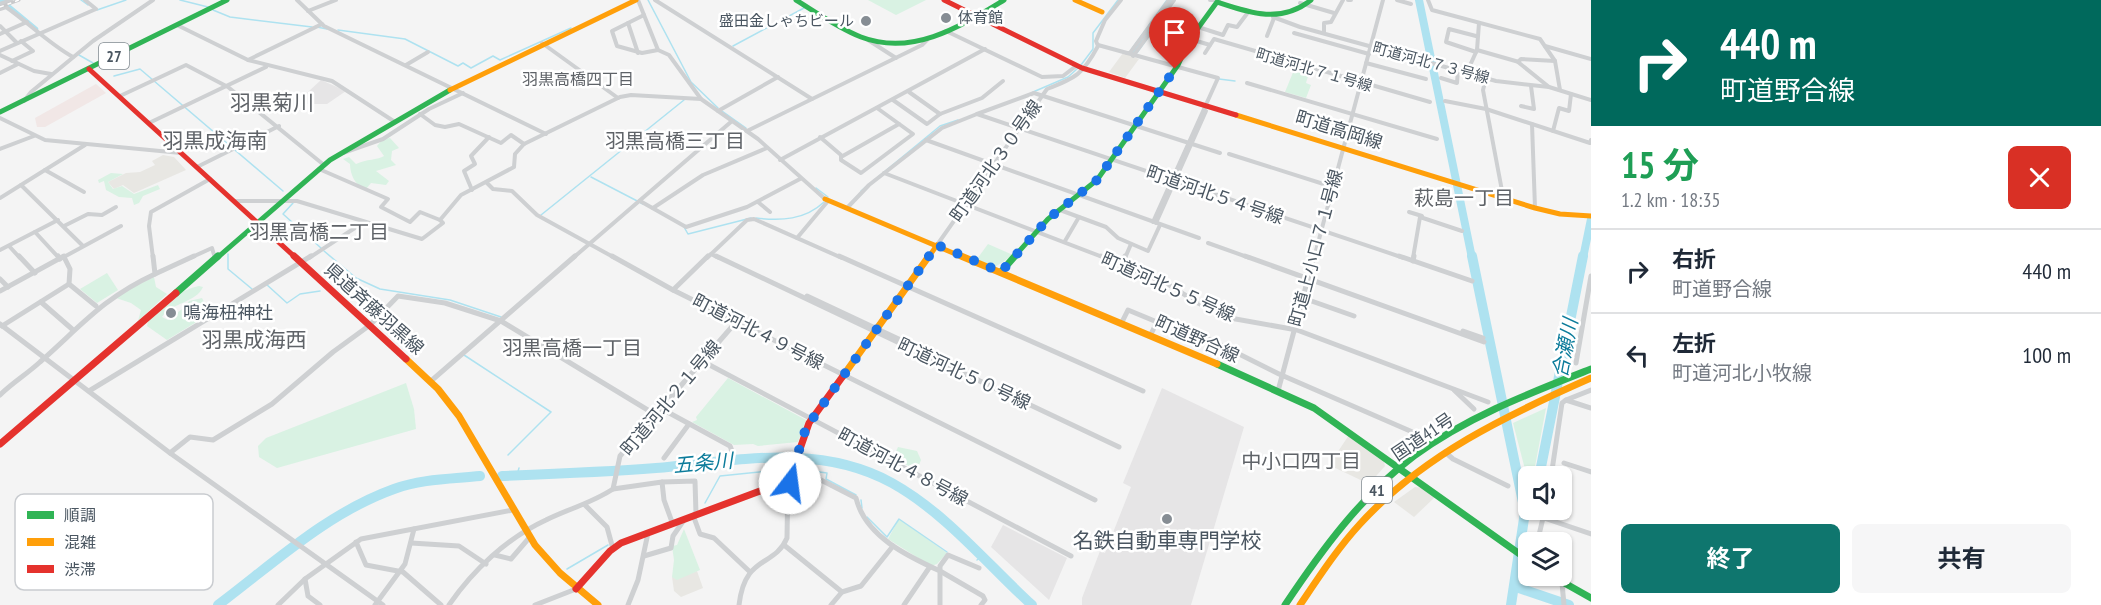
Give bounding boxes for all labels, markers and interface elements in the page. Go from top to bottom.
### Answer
pin [1149,7,1200,69]
place label: 体育館 [958,8,1003,27]
place label: 盛田金しゃちビール [719,11,854,30]
marker: 体育館 [939,11,953,25]
marker: 盛田金しゃちビール [859,14,873,28]
icon: arrive [1158,16,1191,49]
text: 440 m [1720,16,1817,71]
icon: right [1621,24,1699,102]
street label: 町道河北７３号線 [1371,38,1492,87]
road number: 27 [99,43,129,69]
street label: 町道河北７１号線 [1254,44,1374,95]
district label: 羽黒高橋四丁目 [522,69,634,89]
text: 町道野合線 [1720,73,1855,107]
district label: 羽黒菊川 [230,89,314,116]
street label: 町道河北３０号線 [945,95,1046,226]
street label: 町道高岡線 [1293,105,1386,154]
district label: 羽黒成海南 [163,127,268,154]
district label: 羽黒高橋三丁目 [605,128,745,154]
text: 15 分 [1621,141,1699,188]
button: close [2008,146,2071,209]
street label: 町道河北５４号線 [1143,160,1287,229]
street label: 町道上小口７１号線 [1283,167,1348,329]
district label: 萩島一丁目 [1414,185,1514,211]
text: 1.2 km · 18:35 [1621,187,1720,213]
district label: 羽黒高橋二丁目 [249,219,389,245]
text: 右折 [1672,245,1716,273]
street label: 町道河北５５号線 [1098,247,1239,326]
icon: right [1621,255,1654,288]
text: 440 m [2022,257,2071,285]
street label: 県道斉藤羽黒線 [320,258,429,359]
text: 町道野合線 [1672,276,1772,302]
street label: 町道河北４９号線 [689,289,828,374]
place label: 鳴海杻神社 [183,301,273,324]
marker: 鳴海杻神社 [164,306,178,320]
street label: 町道野合線 [1151,310,1243,367]
water label: 合瀬川 [1547,314,1584,380]
district label: 羽黒成海西 [202,326,307,353]
text: 左折 [1672,329,1716,357]
street label: 町道河北５０号線 [894,333,1034,414]
district label: 羽黒高橋一丁目 [502,335,642,361]
street label: 町道河北２１号線 [616,335,726,460]
icon: left [1621,339,1654,372]
text: 100 m [2022,341,2071,369]
text: 町道河北小牧線 [1672,360,1812,386]
street label: 国道41号 [1387,407,1458,466]
street label: 町道河北４８号線 [834,423,972,511]
water label: 五条川 [672,447,736,479]
district label: 中小口四丁目 [1241,448,1361,474]
position arrow [758,451,822,515]
map controls [1518,466,1572,586]
button: sound [1518,466,1572,520]
road number: 41 [1362,477,1392,503]
legend [15,494,213,590]
text: 順調 [64,505,96,525]
marker: 名鉄自動車専門学校 [1160,512,1174,526]
button: 終了 [1621,524,1840,593]
button: 共有 [1852,524,2071,593]
place label: 名鉄自動車専門学校 [1073,527,1262,554]
text: 混雑 [64,532,96,552]
button: layers [1518,532,1572,586]
text: 渋滞 [64,559,96,579]

